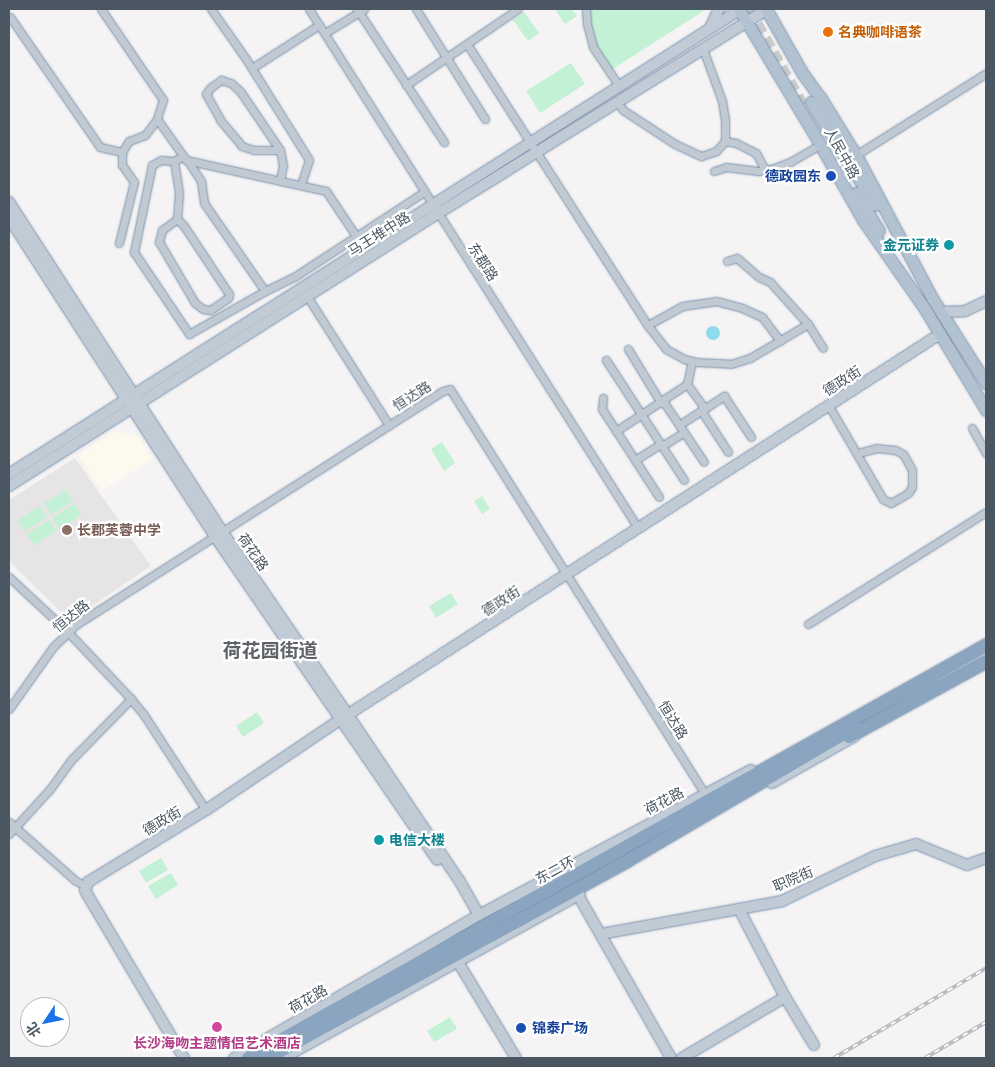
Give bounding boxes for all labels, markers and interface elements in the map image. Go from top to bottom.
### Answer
place label: 名典咖啡语茶 [838,24,922,40]
marker: 名典咖啡语茶 [822,26,834,38]
street label: 人民中路 [821,124,863,182]
place label: 德政园东 [765,168,821,184]
marker: 德政园东 [825,170,837,182]
street label: 马王堆中路 [345,208,413,260]
place label: 金元证券 [883,237,939,253]
marker: 金元证券 [943,239,955,251]
street label: 东郡路 [465,240,501,284]
street label: 德政街 [820,363,864,399]
street label: 恒达路 [390,378,434,414]
place label: 长郡芙蓉中学 [77,522,161,538]
marker: 长郡芙蓉中学 [61,524,73,536]
street label: 荷花路 [234,530,272,574]
street label: 德政街 [479,583,523,619]
street label: 恒达路 [49,596,93,636]
district label: 荷花园街道 [223,640,317,662]
street label: 恒达路 [655,698,691,742]
street label: 荷花路 [642,784,686,818]
street label: 德政街 [140,803,184,839]
place label: 电信大楼 [389,832,445,848]
marker: 电信大楼 [373,834,385,846]
street label: 东二环 [533,853,577,887]
street label: 职院街 [770,863,816,895]
street label: 荷花路 [286,981,330,1017]
north arrow [20,997,70,1047]
text: 北 [22,1019,45,1041]
place label: 锦泰广场 [532,1020,588,1036]
marker: 长沙海吻主题情侣艺术酒店 [211,1021,223,1033]
marker: 锦泰广场 [514,1021,528,1035]
place label: 长沙海吻主题情侣艺术酒店 [133,1035,301,1051]

